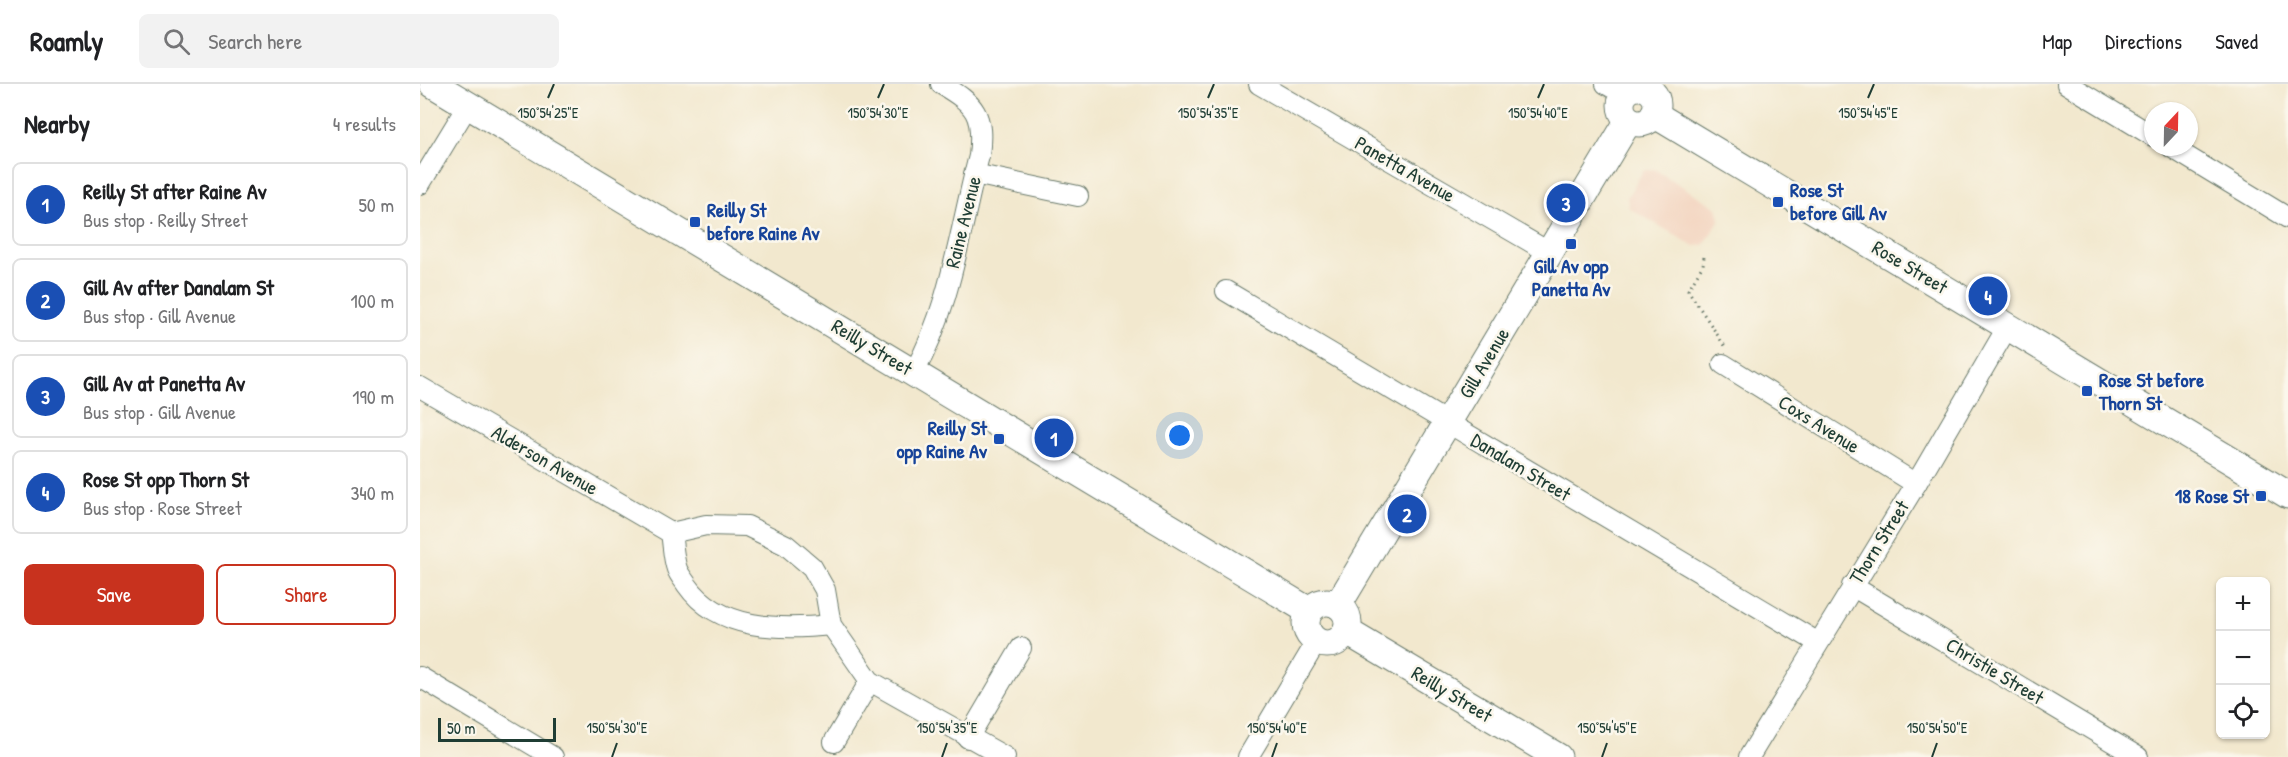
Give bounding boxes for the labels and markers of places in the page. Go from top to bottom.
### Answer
place label: Rose St before Gill Av [1790,176,1888,226]
pin: 3 [1546,180,1586,226]
marker: Rose St before Gill Av [1771,195,1785,209]
place label: Reilly St before Raine Av [707,196,820,246]
marker: Reilly St before Raine Av [688,215,702,229]
marker: Gill Av opp Panetta Av [1564,237,1578,251]
place label: Gill Av opp Panetta Av [1532,252,1611,302]
pin: 4 [1968,274,2008,318]
place label: Rose St before Thorn St [2098,366,2204,416]
marker: Rose St before Thorn St [2080,384,2094,398]
place label: Reilly St opp Raine Av [896,414,988,465]
pin: 1 [1034,416,1074,460]
marker: Reilly St opp Raine Av [992,432,1006,446]
place label: 18 Rose St [2175,482,2250,509]
marker: 18 Rose St [2254,489,2268,503]
pin: 2 [1388,492,1426,536]

